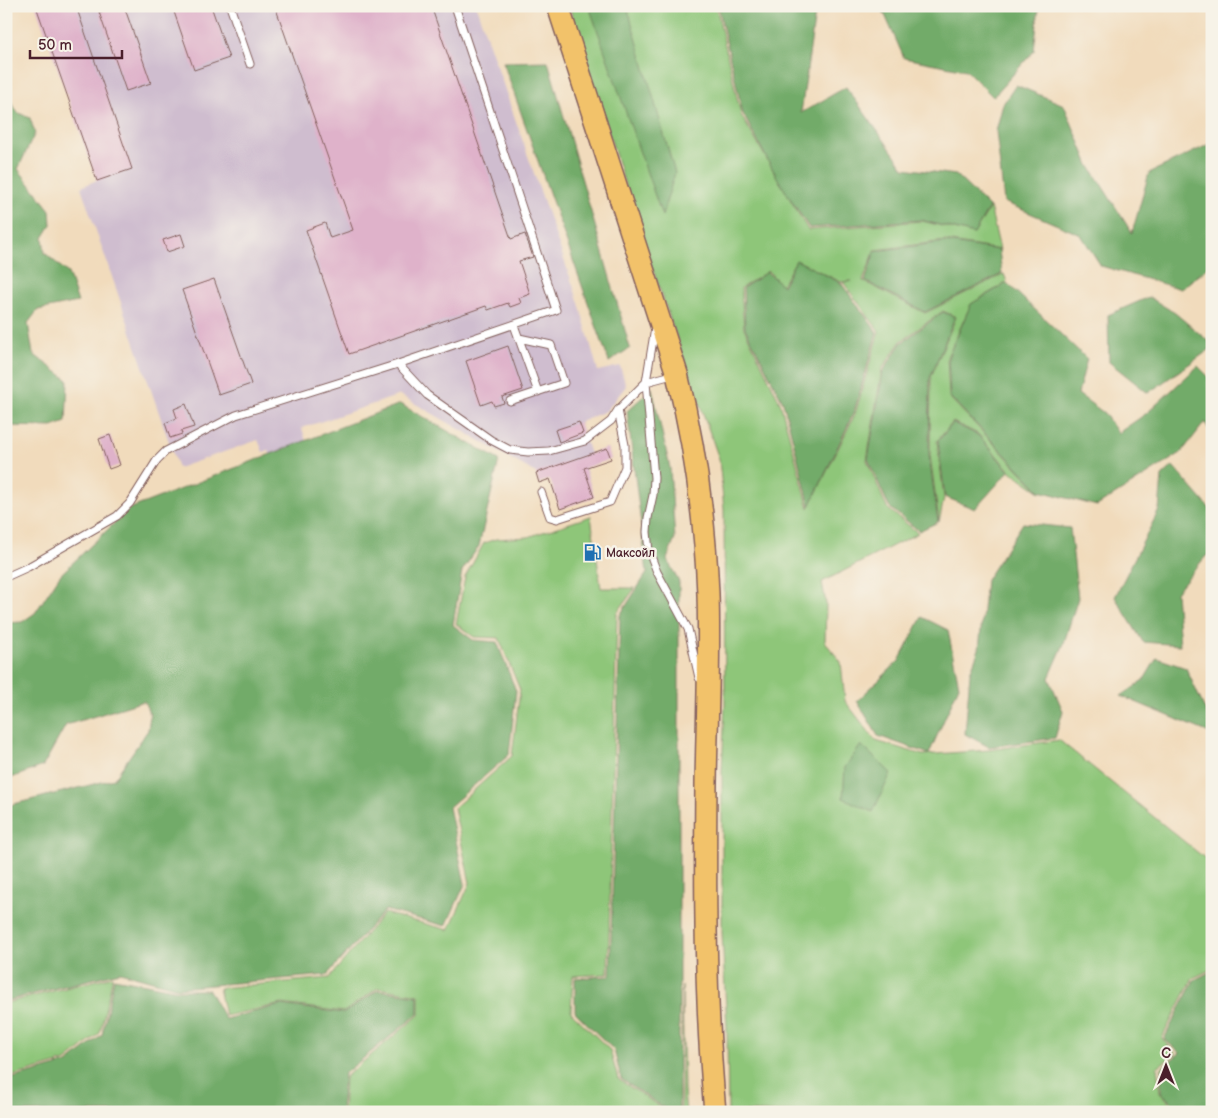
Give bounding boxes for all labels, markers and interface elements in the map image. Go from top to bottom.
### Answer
scale bar [30,28,122,60]
text: 50 m [38,36,72,55]
fuel station icon: Максойл [582,543,602,563]
place label: Максойл [606,546,655,561]
north arrow [1140,1040,1190,1090]
text: С [1161,1045,1171,1062]

